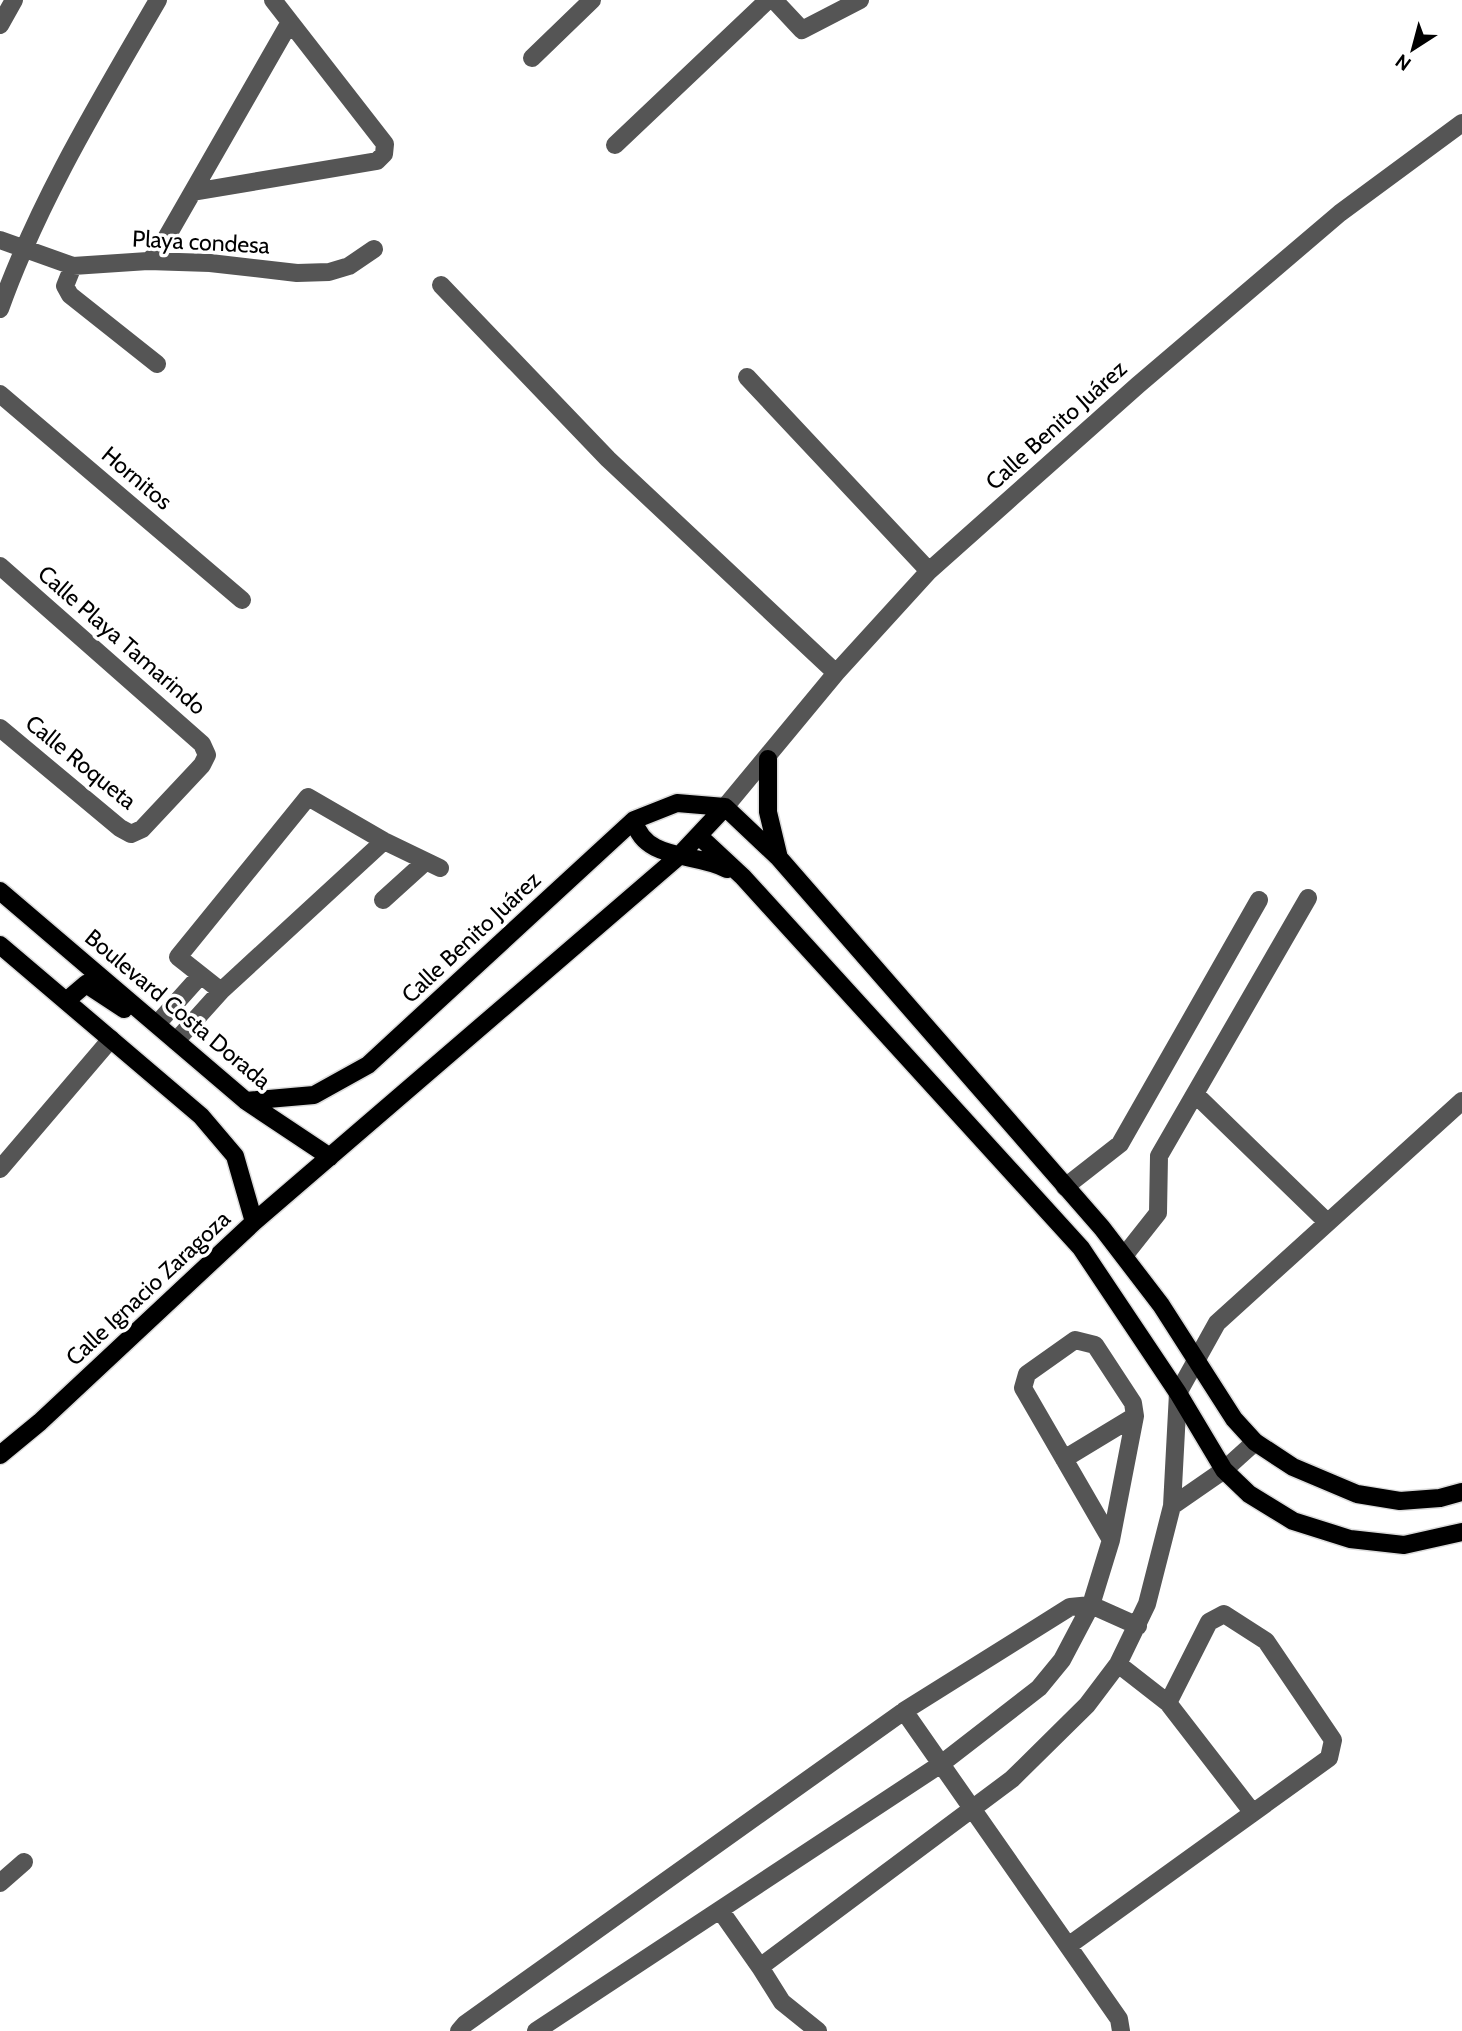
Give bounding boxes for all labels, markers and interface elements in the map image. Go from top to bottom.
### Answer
north arrow [1378,14,1448,84]
text: N [1391,49,1415,76]
street label: Playa condesa [132,224,270,260]
street label: Calle Benito Juárez [980,354,1132,496]
street label: Hornitos [96,440,178,516]
street label: Calle Playa Tamarindo [32,560,212,720]
street label: Calle Roqueta [20,709,142,815]
street label: Calle Benito Juárez [396,865,546,1009]
street label: Boulevard Costa Dorada [79,923,277,1095]
street label: Calle Ignacio Zaragoza [60,1205,236,1371]

